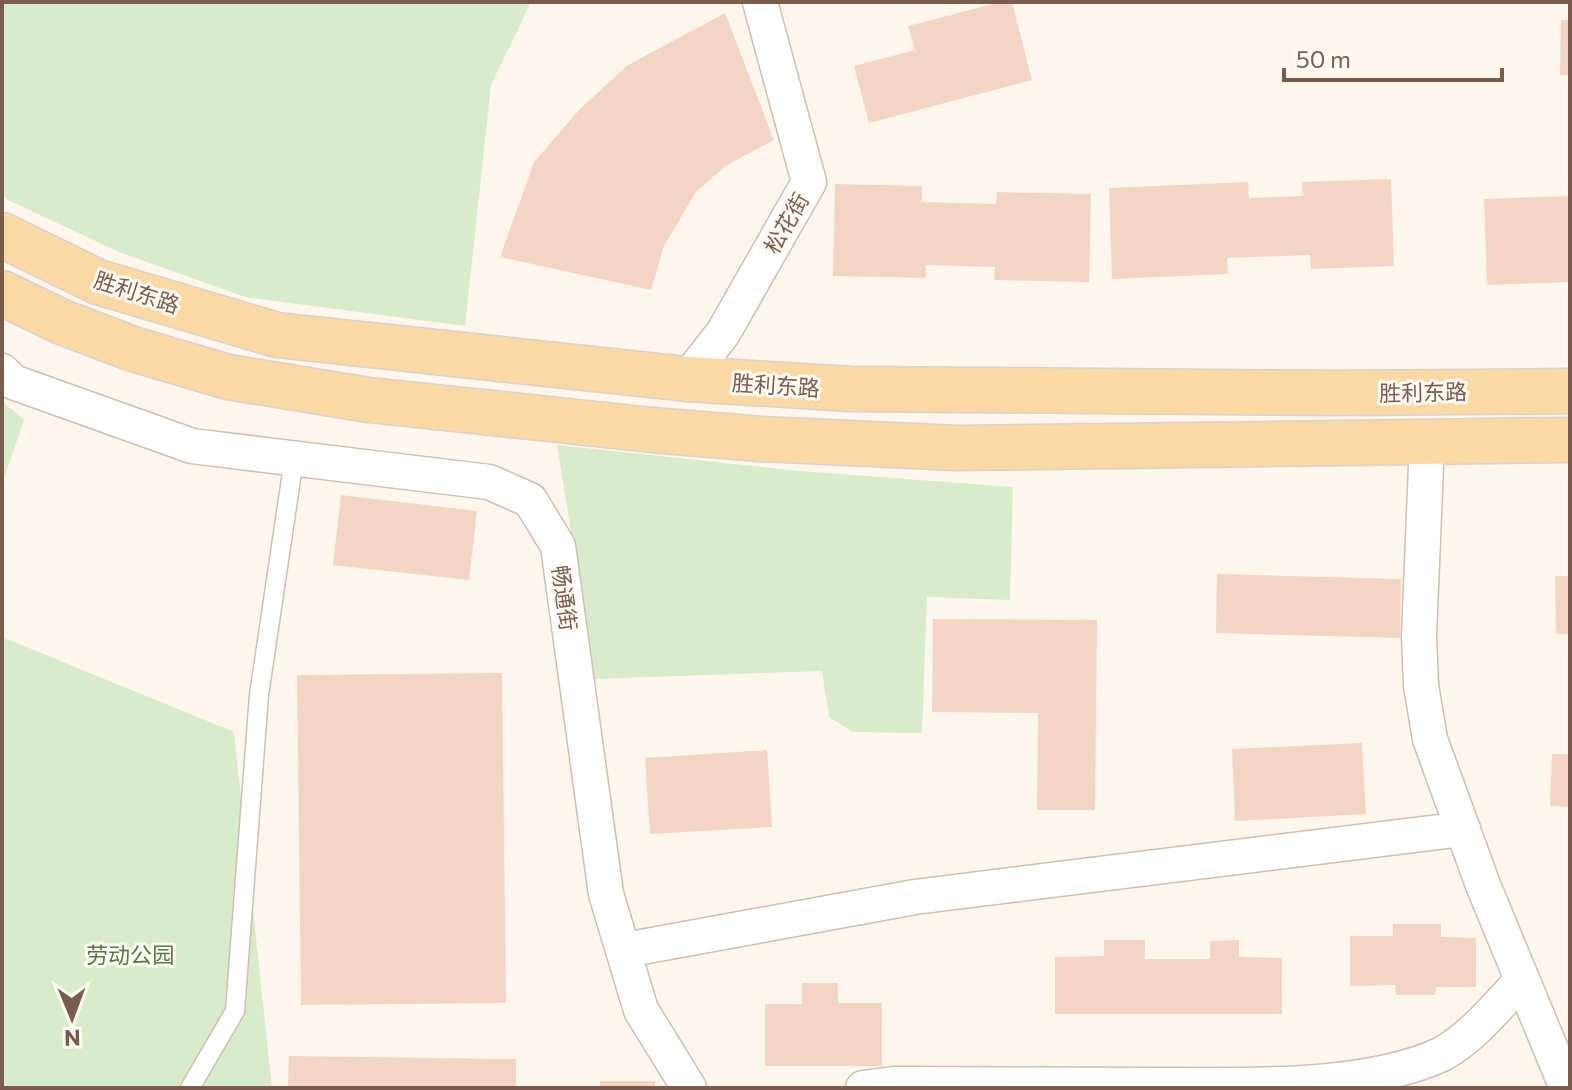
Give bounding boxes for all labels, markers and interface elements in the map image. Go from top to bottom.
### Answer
scale bar [1284,32,1502,82]
text: 50 m [1296,44,1351,73]
street label: 松花街 [758,188,814,258]
street label: 胜利东路 [91,266,183,318]
street label: 胜利东路 [731,368,821,402]
street label: 胜利东路 [1379,378,1467,406]
street label: 畅通街 [547,563,583,633]
park label: 劳动公园 [86,941,174,968]
north arrow [32,978,112,1058]
text: N [64,1025,81,1052]

